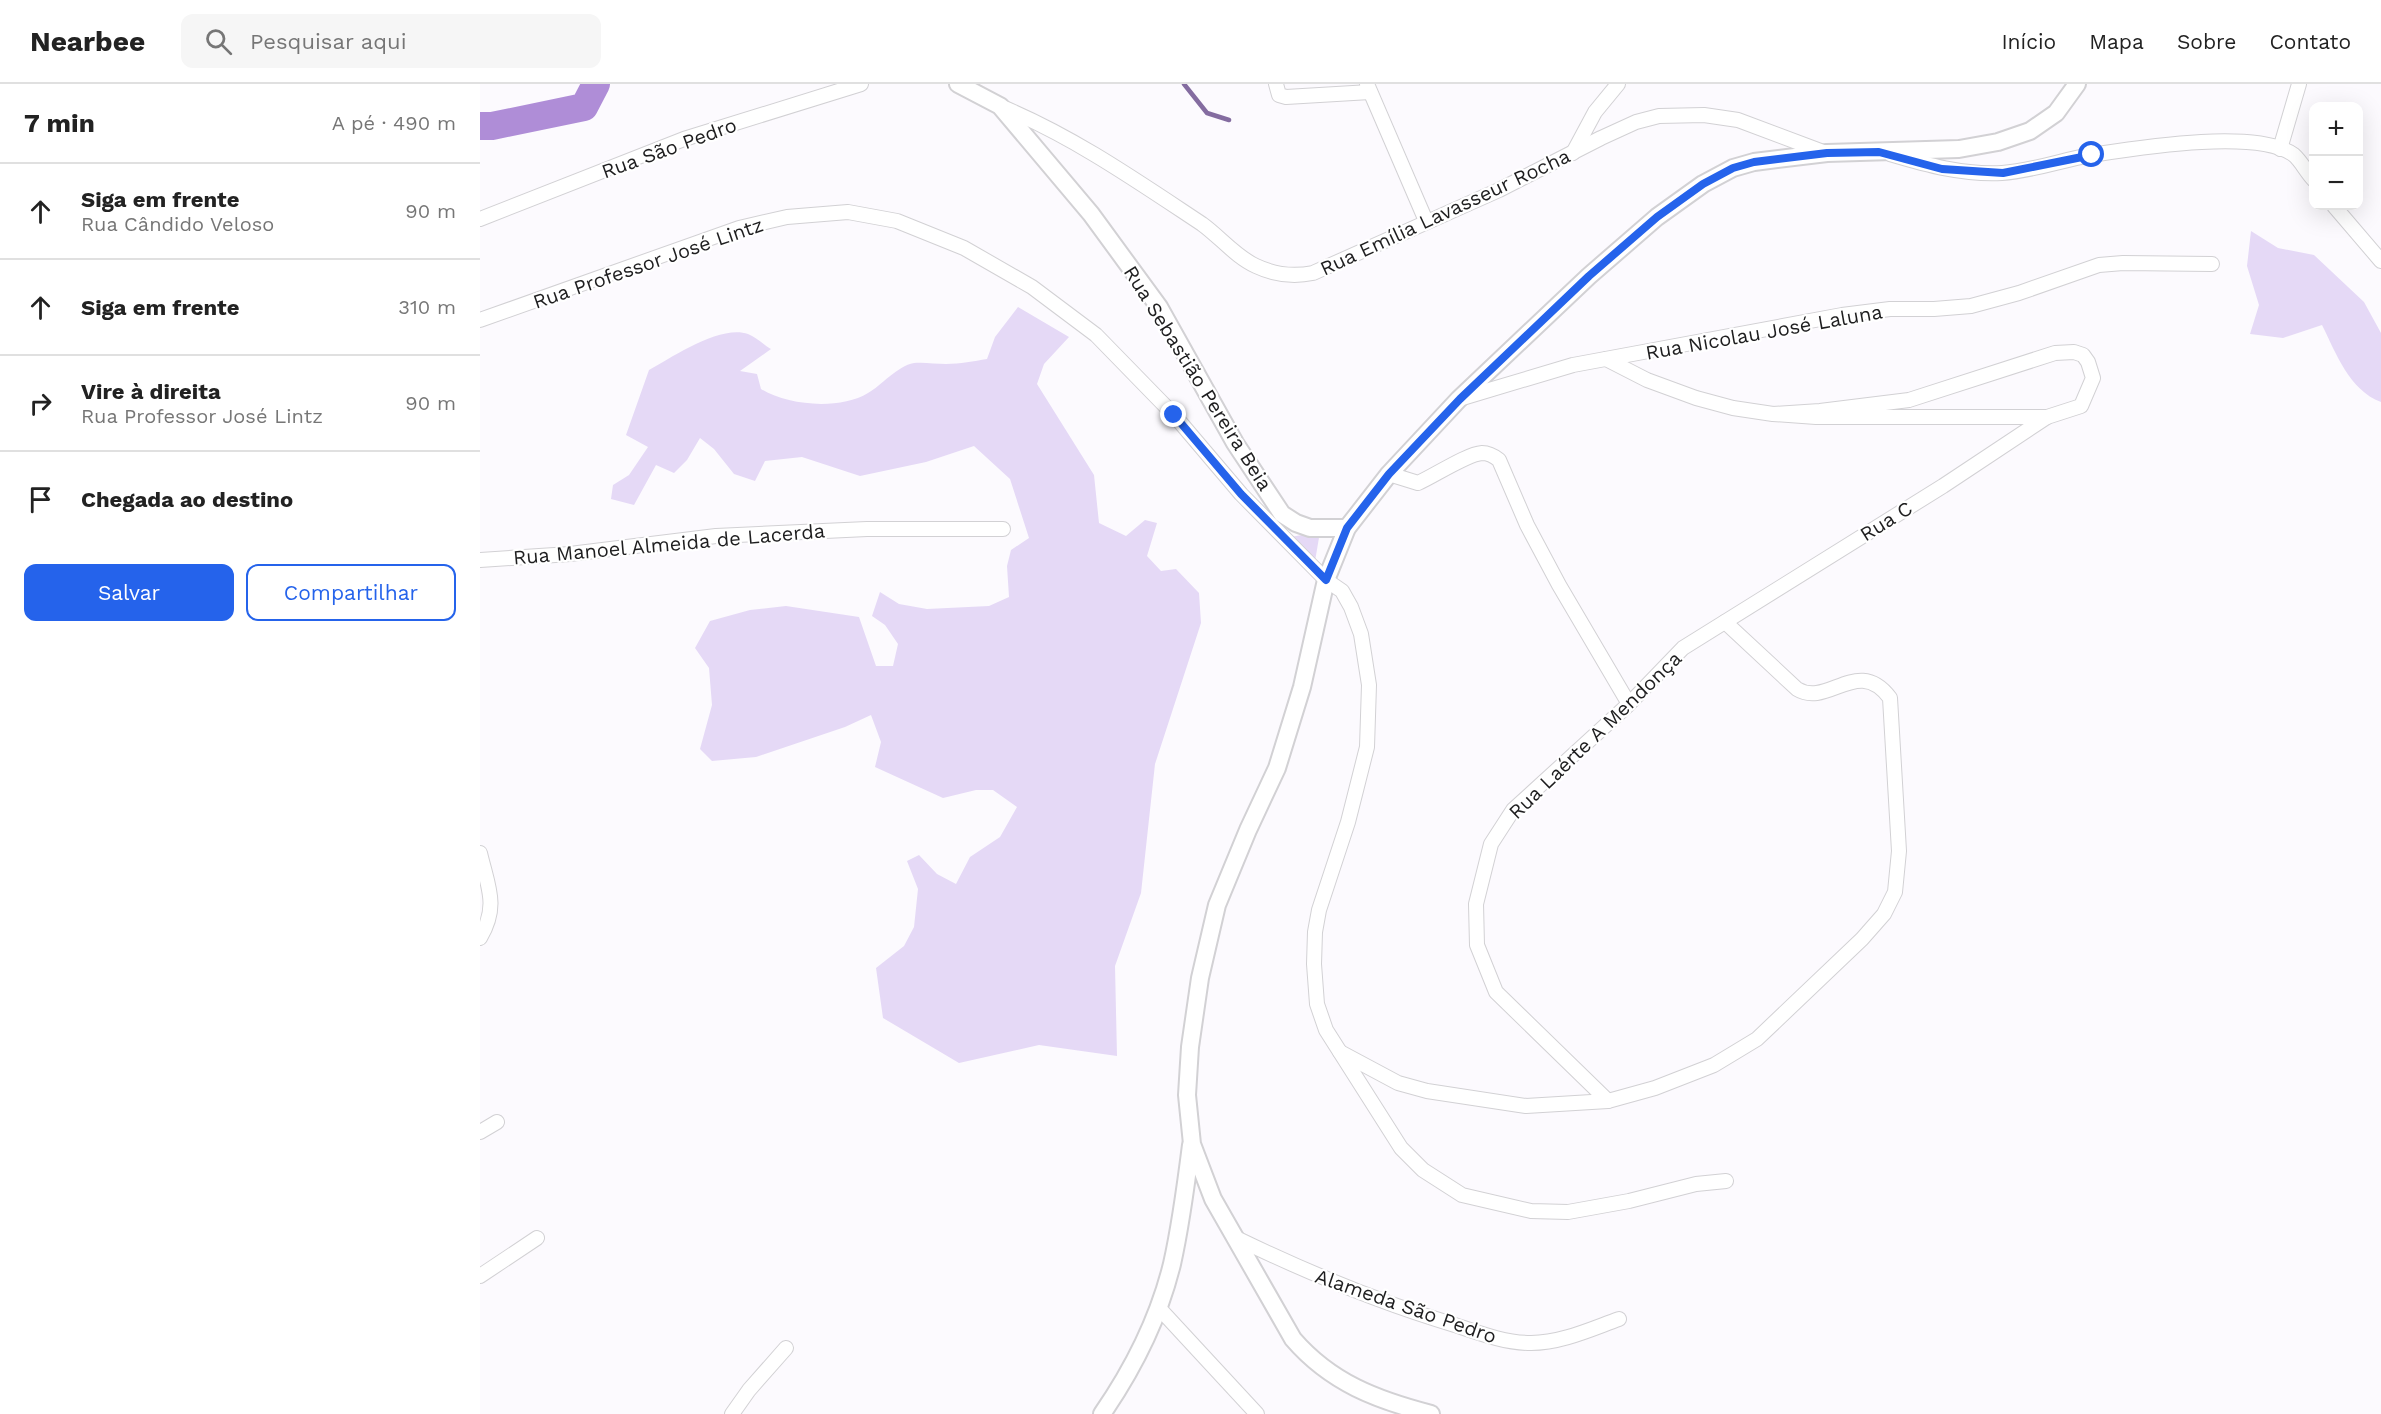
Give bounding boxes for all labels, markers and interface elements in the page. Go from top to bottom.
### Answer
search box [181,14,601,68]
text: Nearbee [30,25,145,58]
icon: search [202,25,235,58]
text: Pesquisar aqui [250,29,407,54]
text: Início [2001,29,2056,54]
text: Mapa [2089,29,2144,54]
text: Sobre [2177,29,2236,54]
text: Contato [2269,29,2351,54]
map controls [2309,102,2363,210]
button: + [2309,102,2363,156]
text: 7 min [24,108,95,138]
text: A pé · 490 m [332,111,456,135]
street label: Rua São Pedro [598,112,740,184]
route start [2078,141,2104,167]
street label: Rua Emília Lavasseur Rocha [1316,143,1574,281]
button: − [2309,156,2363,210]
text: Siga em frente [81,187,239,212]
icon: ahead [24,195,57,228]
text: 90 m [405,199,456,223]
text: Rua Cândido Veloso [81,212,274,236]
street label: Rua Professor José Lintz [530,212,766,314]
street label: Rua Sebastião Pereira Beia [1119,261,1277,495]
icon: ahead [24,291,57,324]
text: Siga em frente [81,295,239,320]
text: 310 m [398,295,456,319]
street label: Rua Nicolau José Laluna [1644,299,1884,365]
text: Vire à direita [81,379,221,404]
icon: right [24,387,57,420]
text: 90 m [405,391,456,415]
route end [1160,401,1186,427]
text: Rua Professor José Lintz [81,404,323,428]
icon: arrive [24,483,57,516]
text: Chegada ao destino [81,487,293,512]
street label: Rua C [1856,496,1916,546]
street label: Rua Manoel Almeida de Lacerda [512,518,826,570]
button: Salvar [24,564,234,621]
button: Compartilhar [246,564,456,621]
street label: Rua Laérte A Mendonça [1504,646,1686,824]
street label: Alameda São Pedro [1312,1264,1500,1348]

